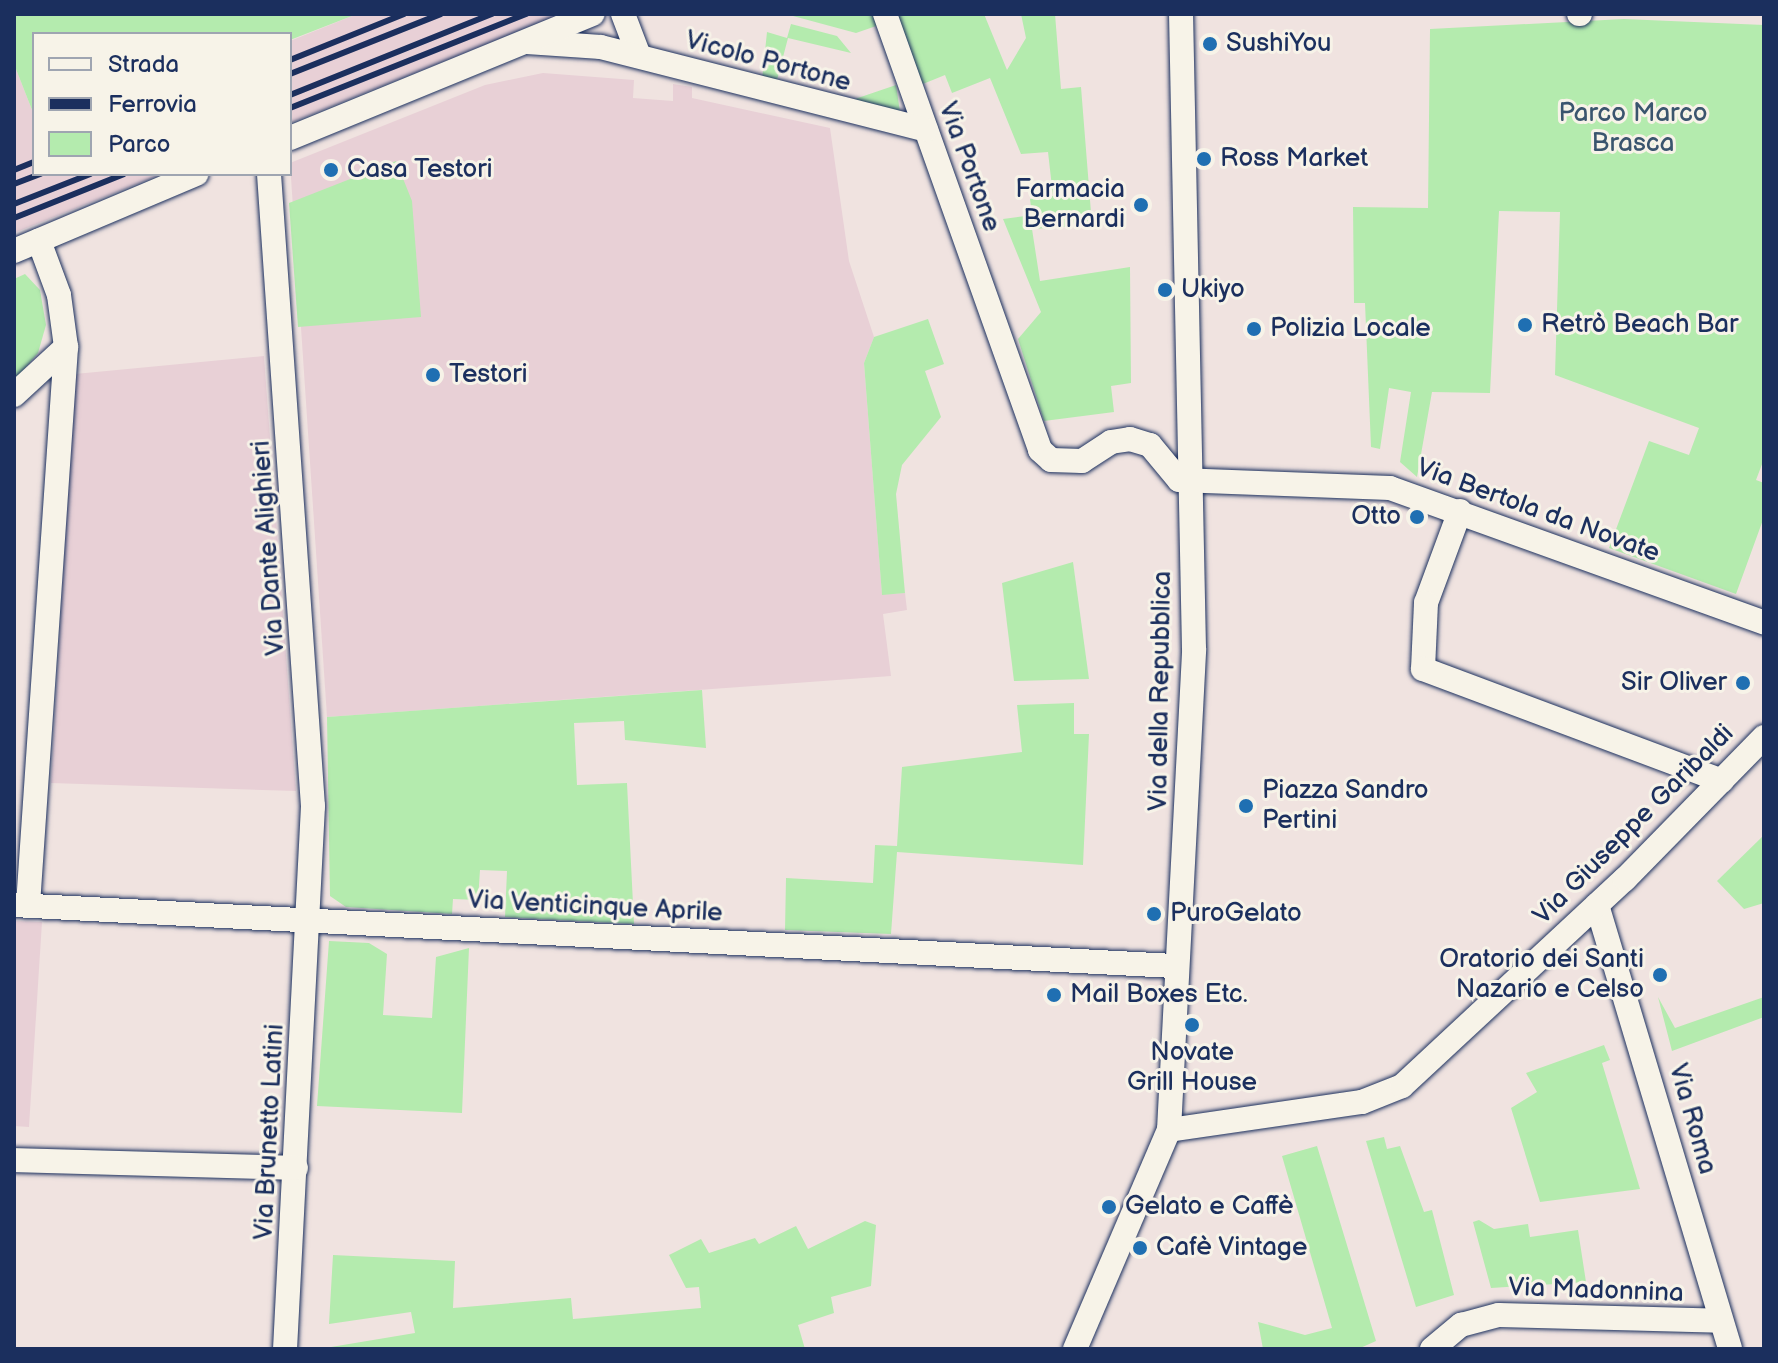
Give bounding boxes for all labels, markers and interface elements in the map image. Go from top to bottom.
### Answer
street label: Vicolo Portone [682,25,854,99]
place label: SushiYou [1226,28,1332,60]
legend [32,32,292,176]
marker: SushiYou [1201,35,1219,53]
text: Strada [108,50,179,79]
text: Ferrovia [108,90,197,119]
street label: Via Portone [931,98,1007,236]
park label: Parco Marco Brasca [1558,98,1708,160]
text: Parco [108,130,170,159]
place label: Ross Market [1220,143,1368,175]
marker: Ross Market [1195,150,1213,168]
place label: Casa Testori [347,154,493,186]
marker: Casa Testori [322,161,340,179]
place label: Farmacia Bernardi [1015,174,1125,236]
marker: Farmacia Bernardi [1132,196,1150,214]
place label: Ukiyo [1181,274,1245,306]
marker: Ukiyo [1156,281,1174,299]
place label: Retrò Beach Bar [1541,309,1738,341]
place label: Polizia Locale [1270,313,1431,345]
marker: Retrò Beach Bar [1516,316,1534,334]
marker: Polizia Locale [1245,320,1263,338]
place label: Testori [449,359,528,391]
marker: Testori [424,366,442,384]
street label: Via Dante Alighieri [246,439,292,657]
street label: Via Bertola da Novate [1412,452,1664,570]
place label: Otto [1351,501,1401,533]
marker: Otto [1408,508,1426,526]
street label: Via della Repubblica [1143,571,1179,811]
place label: Sir Oliver [1621,667,1727,699]
marker: Sir Oliver [1734,674,1752,692]
street label: Via Giuseppe Garibaldi [1527,718,1741,932]
place label: Piazza Sandro Pertini [1262,775,1429,836]
marker: Piazza Sandro Pertini [1237,797,1255,815]
street label: Via Venticinque Aprile [466,885,724,929]
place label: PuroGelato [1170,898,1302,930]
marker: PuroGelato [1145,905,1163,923]
place label: Oratorio dei Santi Nazario e Celso [1439,944,1644,1006]
marker: Oratorio dei Santi Nazario e Celso [1651,966,1669,984]
place label: Mail Boxes Etc. [1070,979,1248,1011]
marker: Mail Boxes Etc. [1045,986,1063,1004]
marker: Novate Grill House [1183,1016,1201,1034]
street label: Via Brunetto Latini [249,1023,291,1241]
place label: Novate Grill House [1127,1037,1257,1098]
street label: Via Roma [1661,1060,1723,1178]
place label: Gelato e Caffè [1125,1191,1294,1223]
marker: Gelato e Caffè [1100,1198,1118,1216]
place label: Cafè Vintage [1156,1232,1308,1264]
marker: Cafè Vintage [1131,1239,1149,1257]
street label: Via Madonnina [1508,1272,1684,1310]

